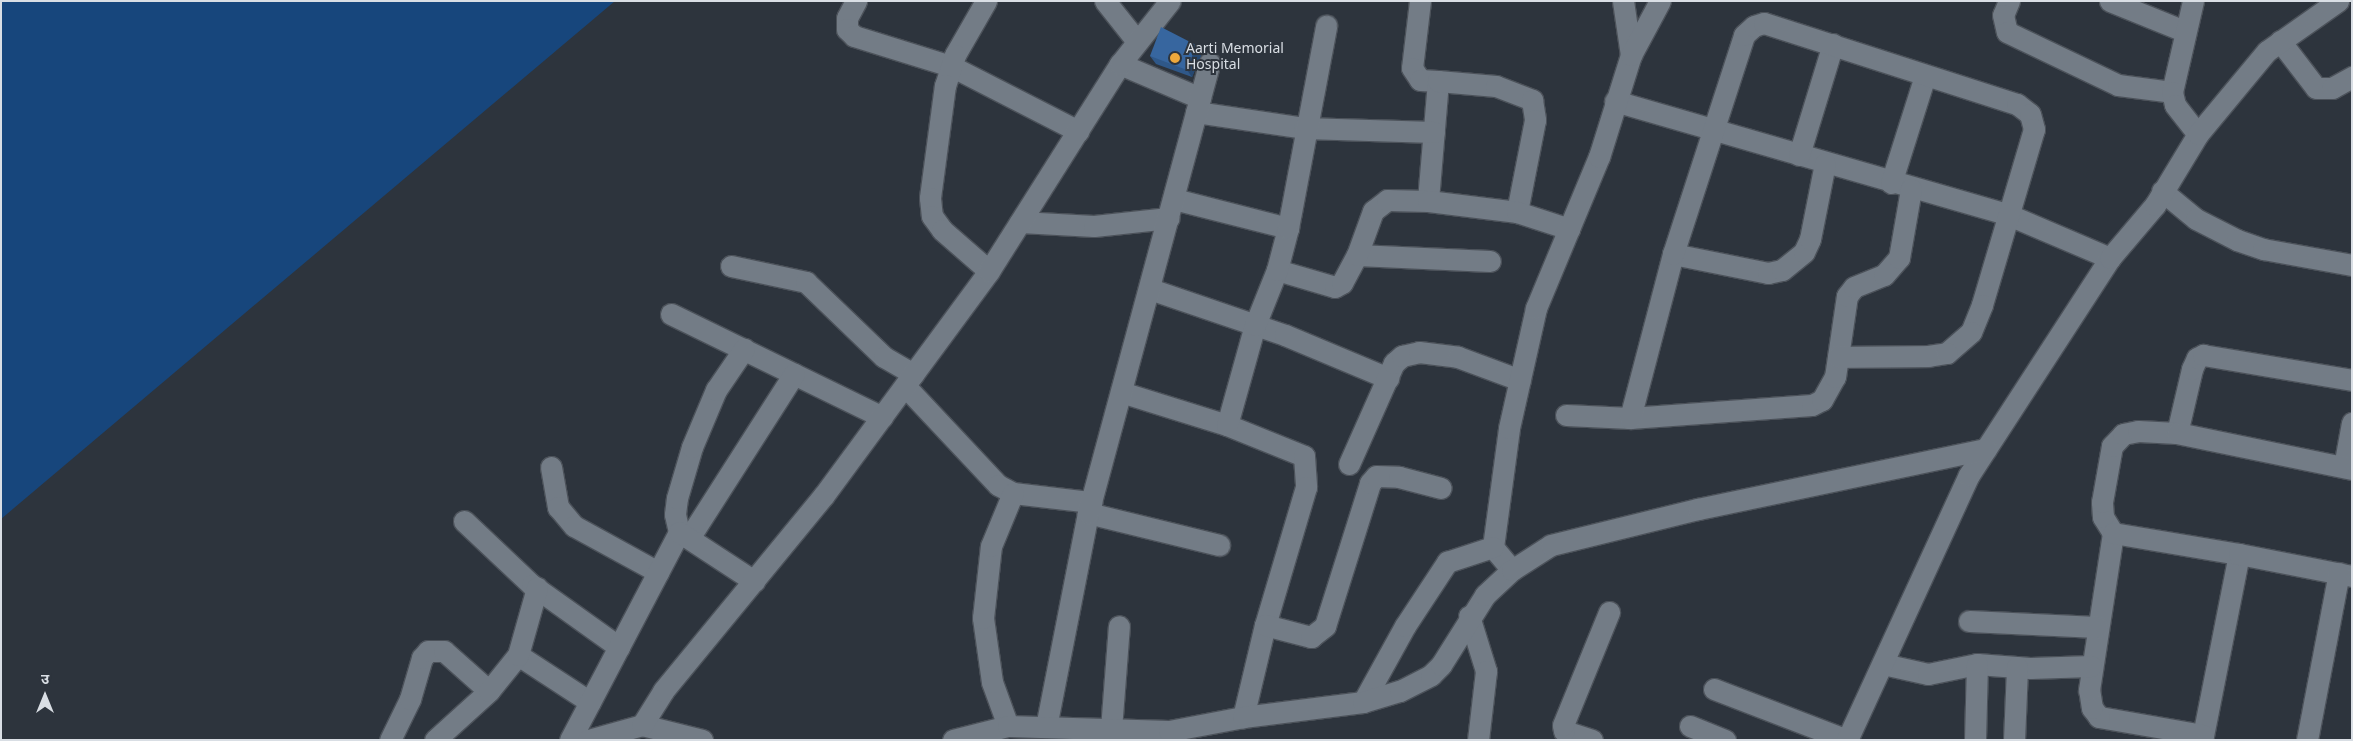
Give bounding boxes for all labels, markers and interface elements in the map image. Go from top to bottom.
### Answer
place label: Aarti Memorial Hospital [1186,42,1284,74]
marker: Aarti Memorial Hospital [1168,51,1182,65]
north arrow [20,671,70,721]
text: उ [41,671,49,690]

